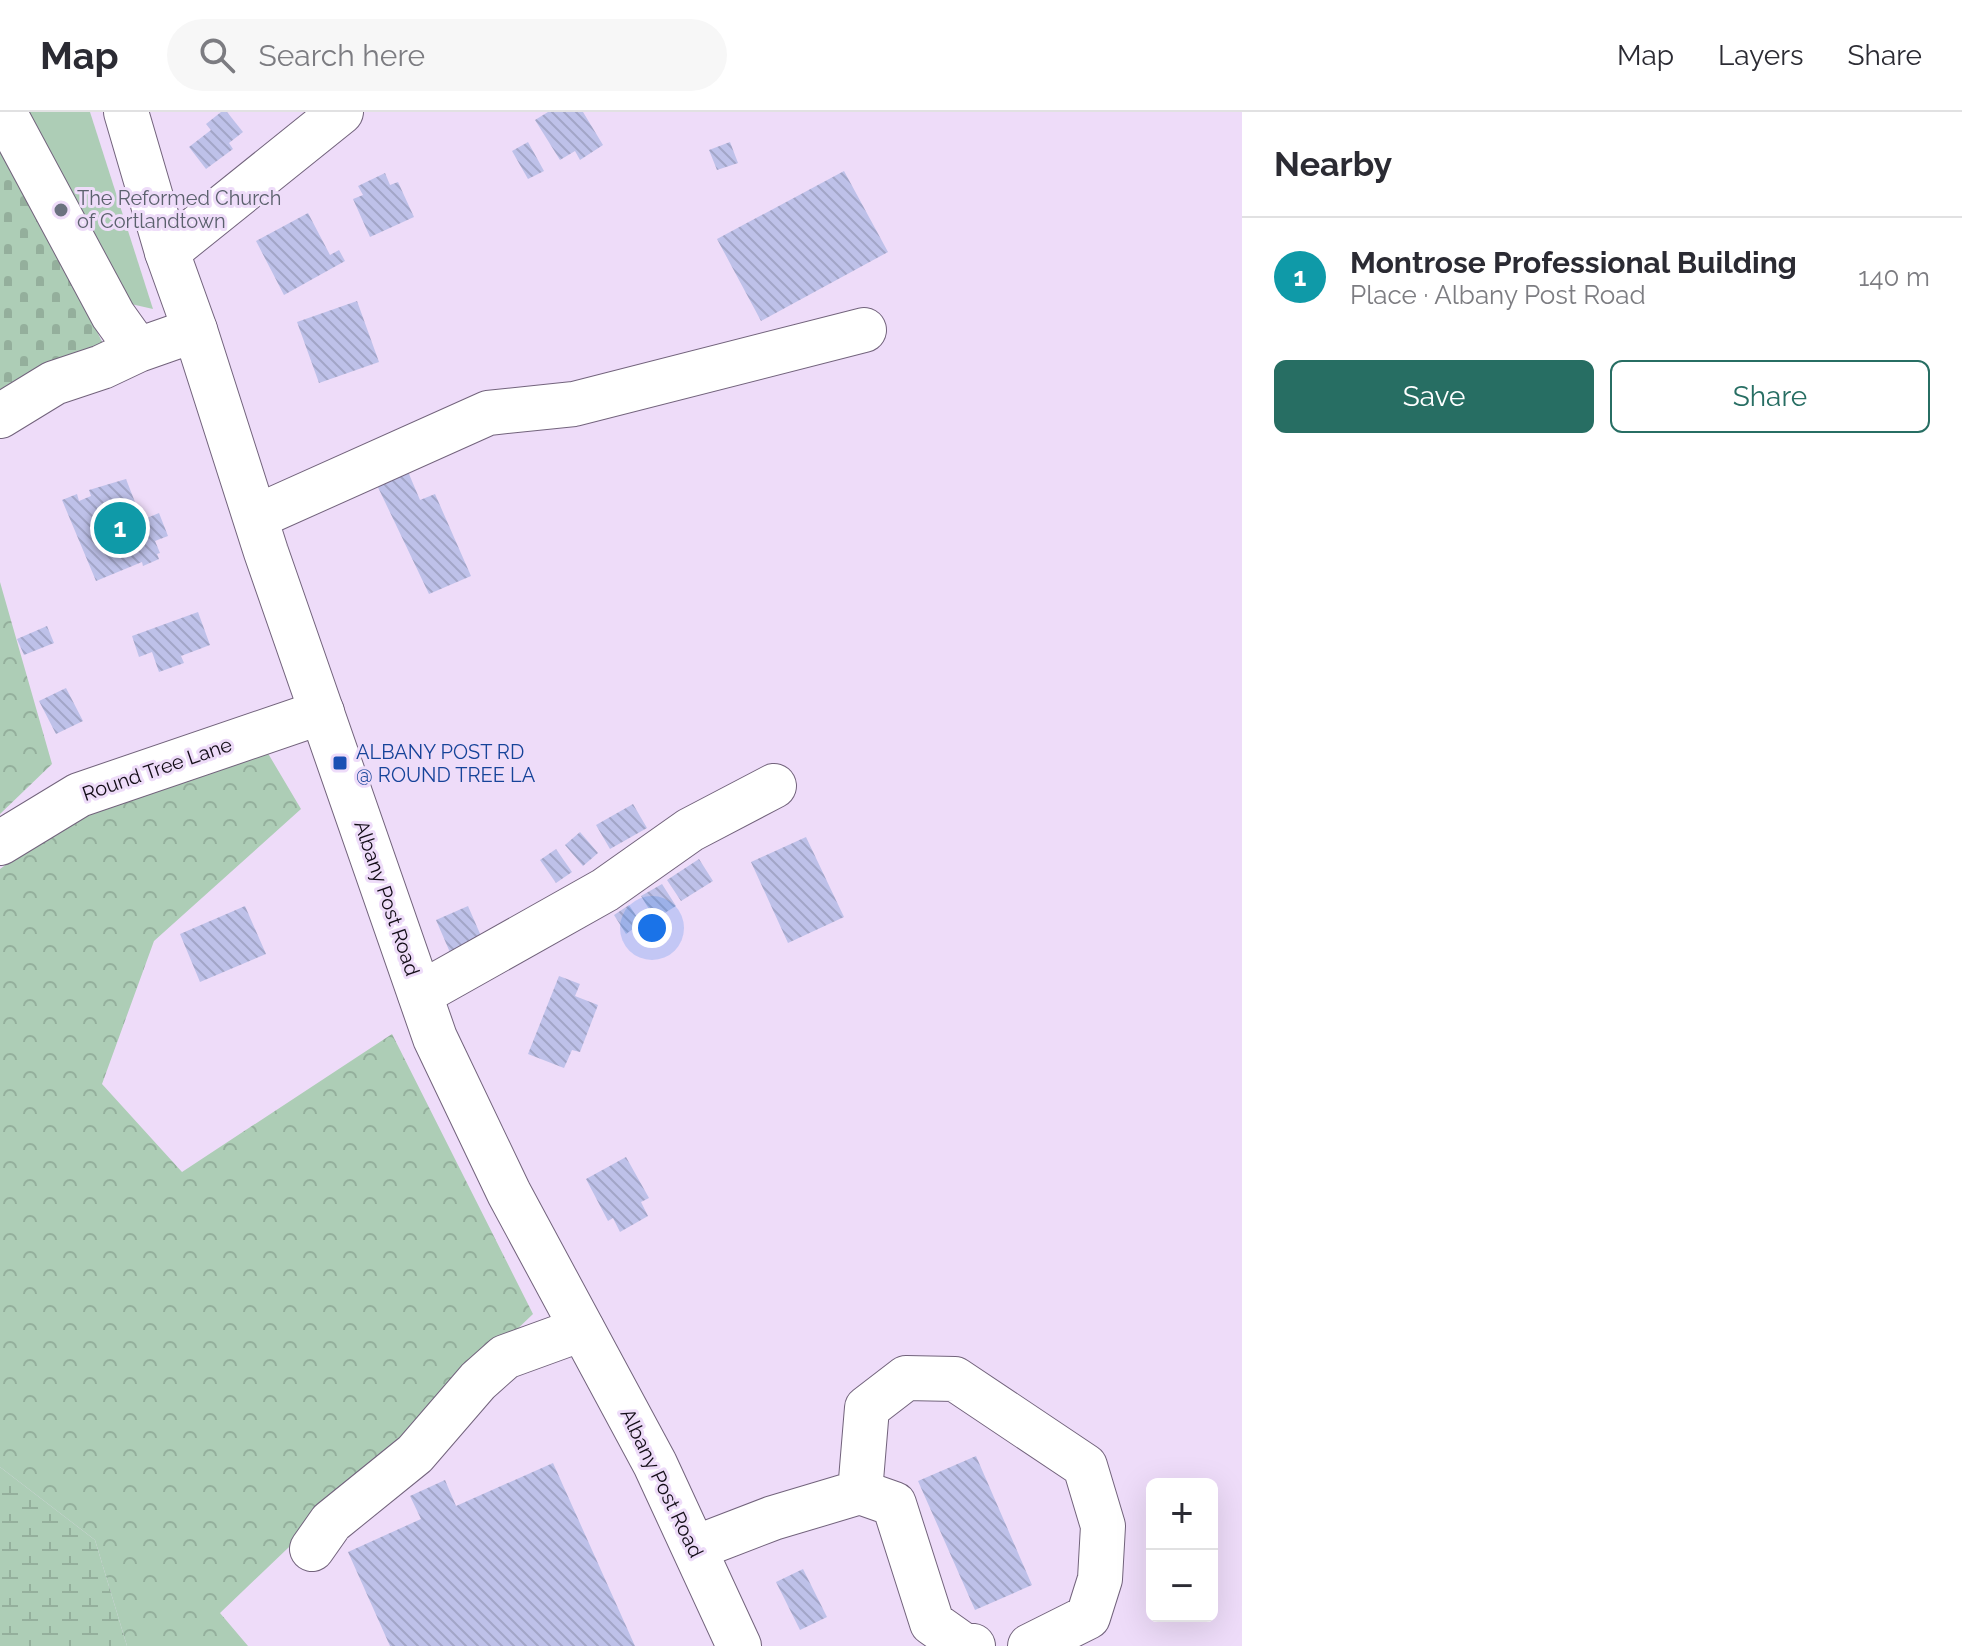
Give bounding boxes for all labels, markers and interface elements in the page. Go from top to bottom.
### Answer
search box [167,19,727,91]
text: Map [40,33,119,78]
icon: search [195,33,239,77]
text: Search here [259,38,425,73]
text: Map [1617,39,1674,72]
text: Layers [1718,39,1804,72]
text: Share [1848,39,1922,72]
text: Nearby [1274,144,1392,184]
place label: The Reformed Church of Cortlandtown [77,186,282,233]
marker: The Reformed Church of Cortlandtown [52,201,70,219]
text: Montrose Professional Building [1350,245,1797,280]
text: 1 [1294,262,1306,292]
text: 140 m [1858,262,1930,292]
text: Place · Albany Post Road [1350,280,1646,310]
button: Save [1274,360,1594,433]
button: Share [1610,360,1930,433]
pin: 1 [94,498,146,558]
street label: Round Tree Lane [79,732,235,806]
place label: ALBANY POST RD @ ROUND TREE LA [356,740,536,787]
marker: ALBANY POST RD @ ROUND TREE LA [331,754,349,772]
street label: Albany Post Road [349,817,425,979]
your location [632,908,672,948]
street label: Albany Post Road [616,1405,708,1561]
map controls [1146,1478,1218,1622]
button: + [1146,1478,1218,1550]
button: − [1146,1550,1218,1622]

